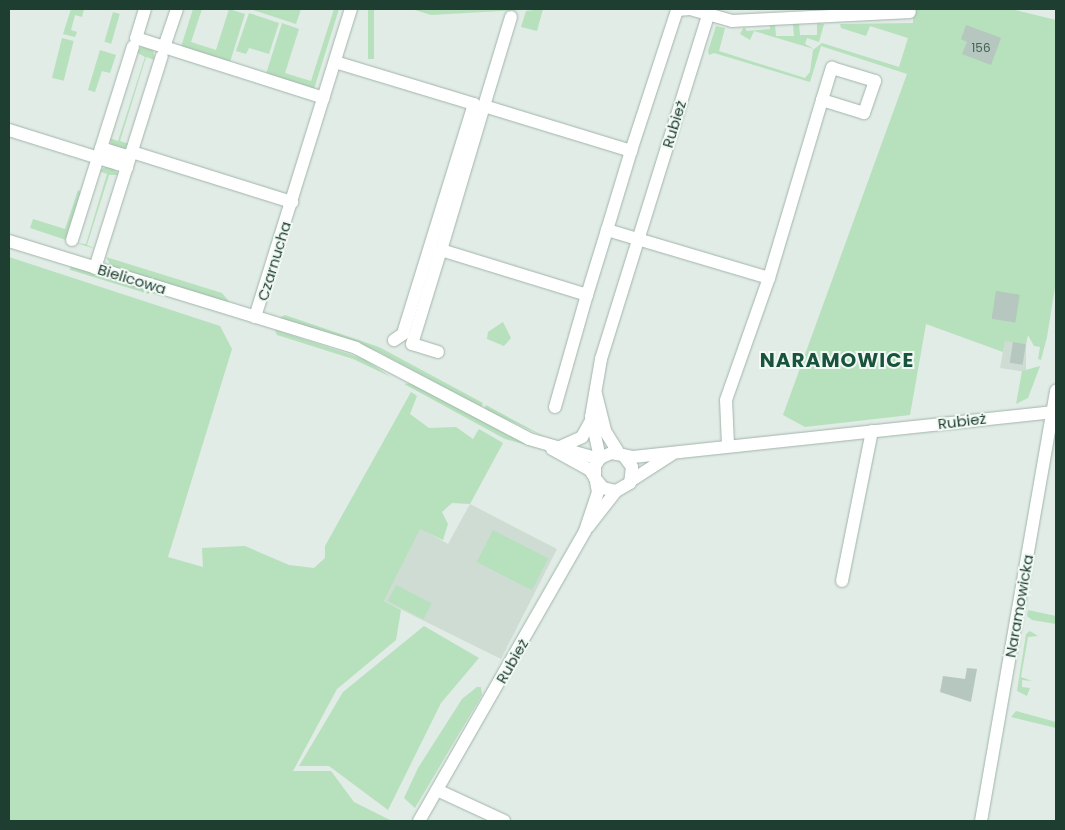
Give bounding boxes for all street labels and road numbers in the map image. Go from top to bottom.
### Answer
street label: Rubież [658,98,690,150]
street label: Czarnucha [253,219,295,303]
street label: Bielicowa [96,260,168,298]
street label: Rubież [937,409,987,433]
street label: Naramowicka [1001,553,1037,659]
street label: Rubież [492,635,532,687]

